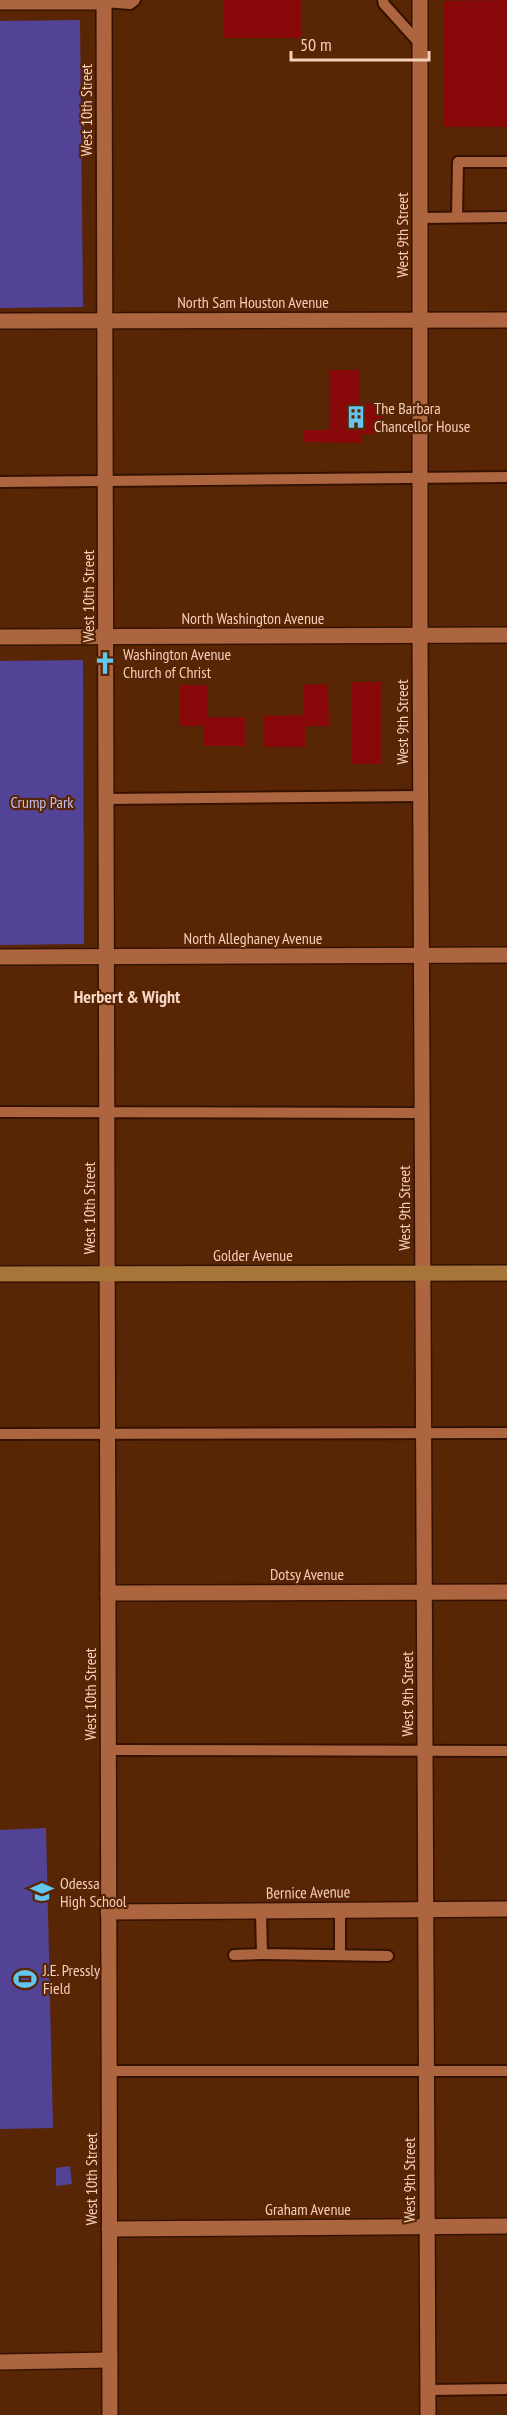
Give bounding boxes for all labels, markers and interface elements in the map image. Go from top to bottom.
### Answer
scale bar [291,24,429,62]
text: 50 m [300,33,332,56]
street label: West 10th Street [76,63,96,156]
street label: West 9th Street [392,192,412,278]
street label: North Sam Houston Avenue [177,292,329,312]
place label: The Barbara Chancellor House [374,398,470,436]
building icon: The Barbara Chancellor House [343,404,369,430]
street label: West 10th Street [78,549,98,642]
street label: North Washington Avenue [182,608,324,628]
place label: Washington Avenue Church of Christ [123,644,231,682]
church icon: Washington Avenue Church of Christ [92,650,118,676]
street label: West 9th Street [392,679,412,765]
park label: Crump Park [11,792,74,812]
street label: North Alleghaney Avenue [184,928,322,948]
district label: Herbert & Wight [74,985,181,1008]
street label: West 10th Street [79,1161,99,1254]
street label: West 9th Street [394,1165,414,1251]
street label: Golder Avenue [213,1245,293,1265]
street label: Dotsy Avenue [270,1564,344,1584]
street label: West 10th Street [80,1647,100,1740]
street label: West 9th Street [397,1651,417,1737]
place label: Odessa High School [60,1873,127,1911]
school or university icon: Odessa High School [29,1879,55,1905]
street label: Bernice Avenue [266,1881,350,1903]
place label: J.E. Pressly Field [42,1960,100,1998]
sports icon: J.E. Pressly Field [12,1966,38,1992]
street label: West 10th Street [81,2132,101,2225]
street label: West 9th Street [399,2137,419,2223]
street label: Graham Avenue [265,2199,351,2219]

